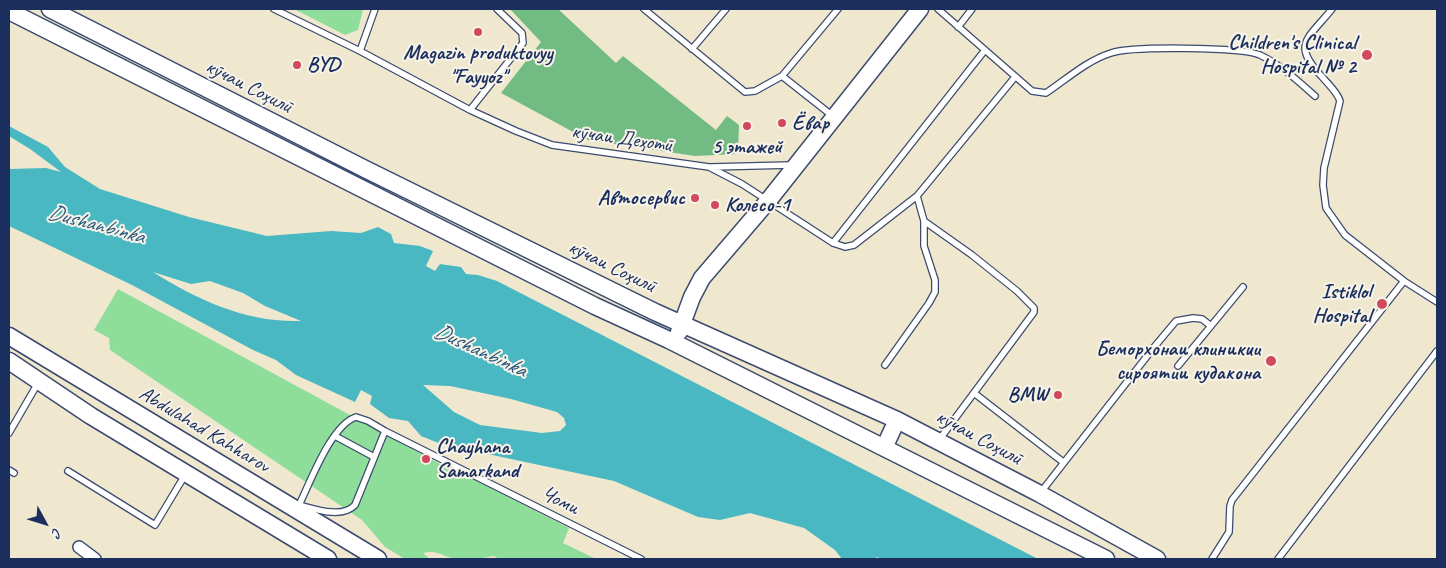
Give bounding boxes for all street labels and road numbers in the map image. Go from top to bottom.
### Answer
street label: кӯчаи Соҳилӣ [201,54,297,120]
street label: кӯчаи Деҳотӣ [570,119,674,159]
street label: кӯчаи Соҳилӣ [564,235,660,299]
street label: Abdulahad Kahharov [134,381,274,479]
street label: кӯчаи Соҳилӣ [931,405,1027,471]
street label: Чоми [537,481,583,521]

